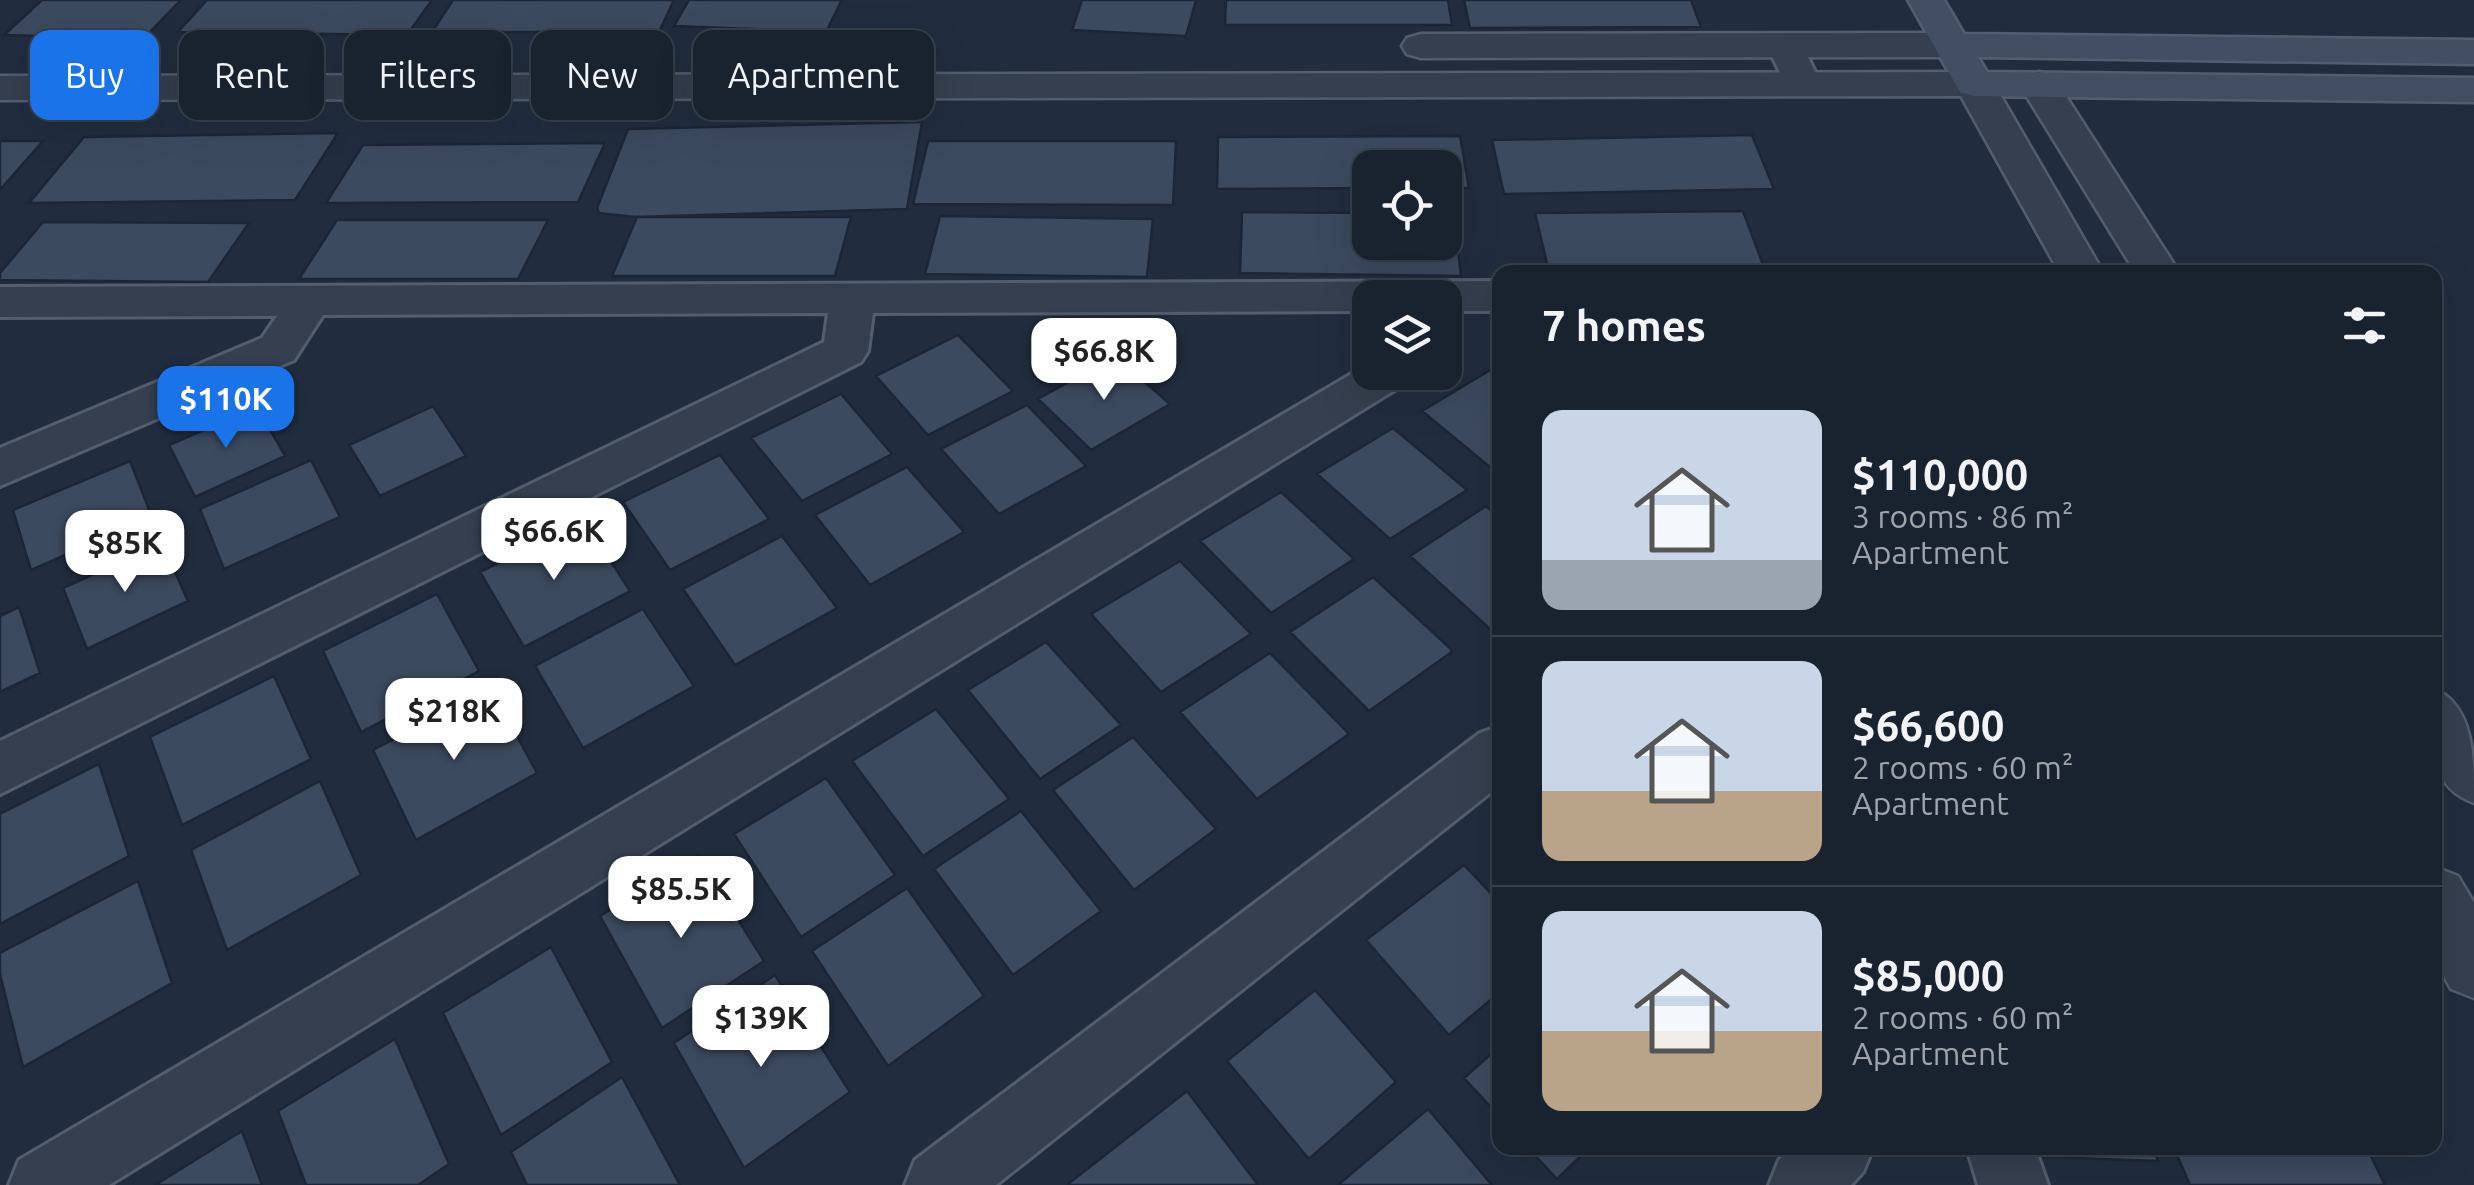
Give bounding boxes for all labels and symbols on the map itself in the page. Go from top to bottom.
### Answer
pin: $66.8K [1023,318,1185,403]
pin: $110K [156,366,296,451]
pin: $66.6K [473,498,635,583]
pin: $85K [66,510,184,595]
pin: $218K [384,678,524,763]
pin: $85.5K [600,856,762,941]
pin: $139K [691,985,831,1070]

